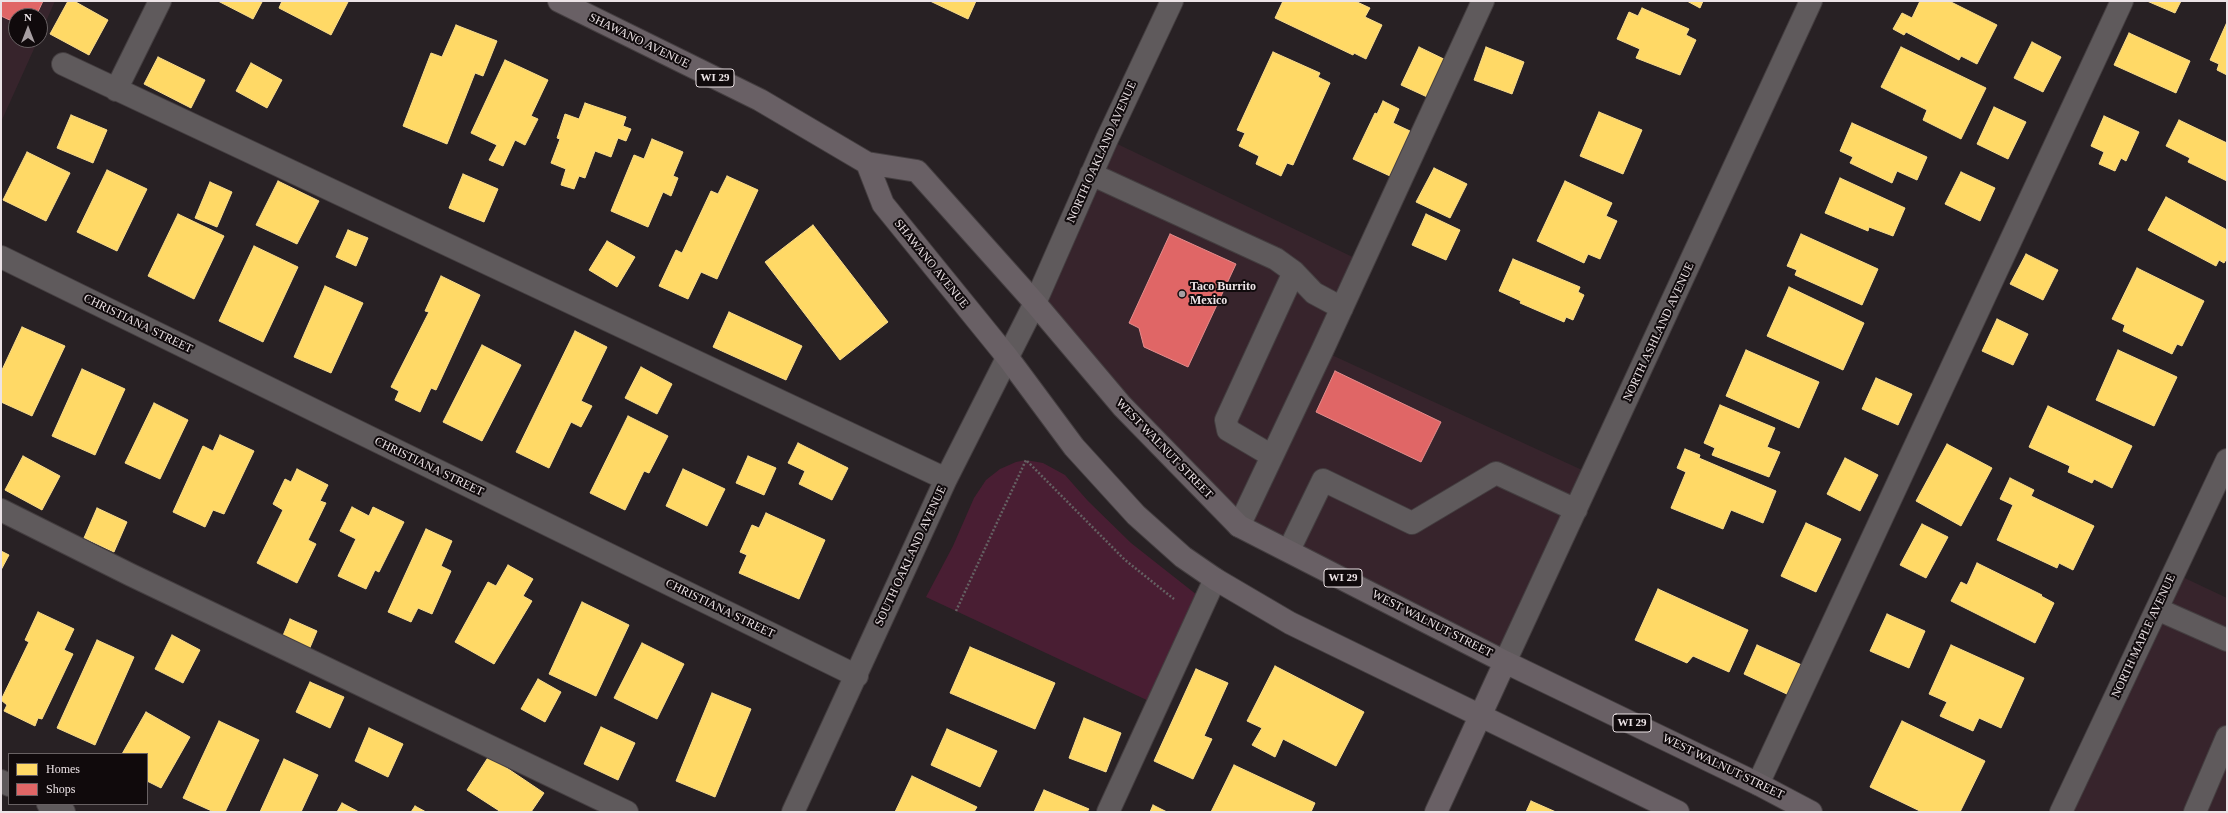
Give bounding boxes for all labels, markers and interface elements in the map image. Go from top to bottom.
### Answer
north arrow [8,8,48,48]
street label: SHAWANO AVENUE [586,10,692,72]
text: N [24,11,32,23]
road number: WI 29 [696,69,734,87]
street label: NORTH OAKLAND AVENUE [1064,79,1140,225]
street label: SHAWANO AVENUE [891,217,971,311]
street label: NORTH ASHLAND AVENUE [1620,260,1698,404]
place label: Taco Burrito Mexico [1190,280,1256,308]
marker: Taco Burrito Mexico [1177,289,1187,299]
street label: CHRISTIANA STREET [81,291,195,357]
street label: WEST WALNUT STREET [1113,396,1215,502]
street label: CHRISTIANA STREET [372,434,486,500]
street label: SOUTH OAKLAND AVENUE [872,484,950,628]
road number: WI 29 [1324,569,1362,587]
street label: NORTH MAPLE AVENUE [2109,572,2179,700]
street label: CHRISTIANA STREET [663,576,777,642]
street label: WEST WALNUT STREET [1369,587,1495,661]
road number: WI 29 [1613,714,1651,732]
street label: WEST WALNUT STREET [1660,731,1786,803]
legend [8,753,148,805]
text: Homes [46,762,80,776]
text: Shops [46,782,75,796]

